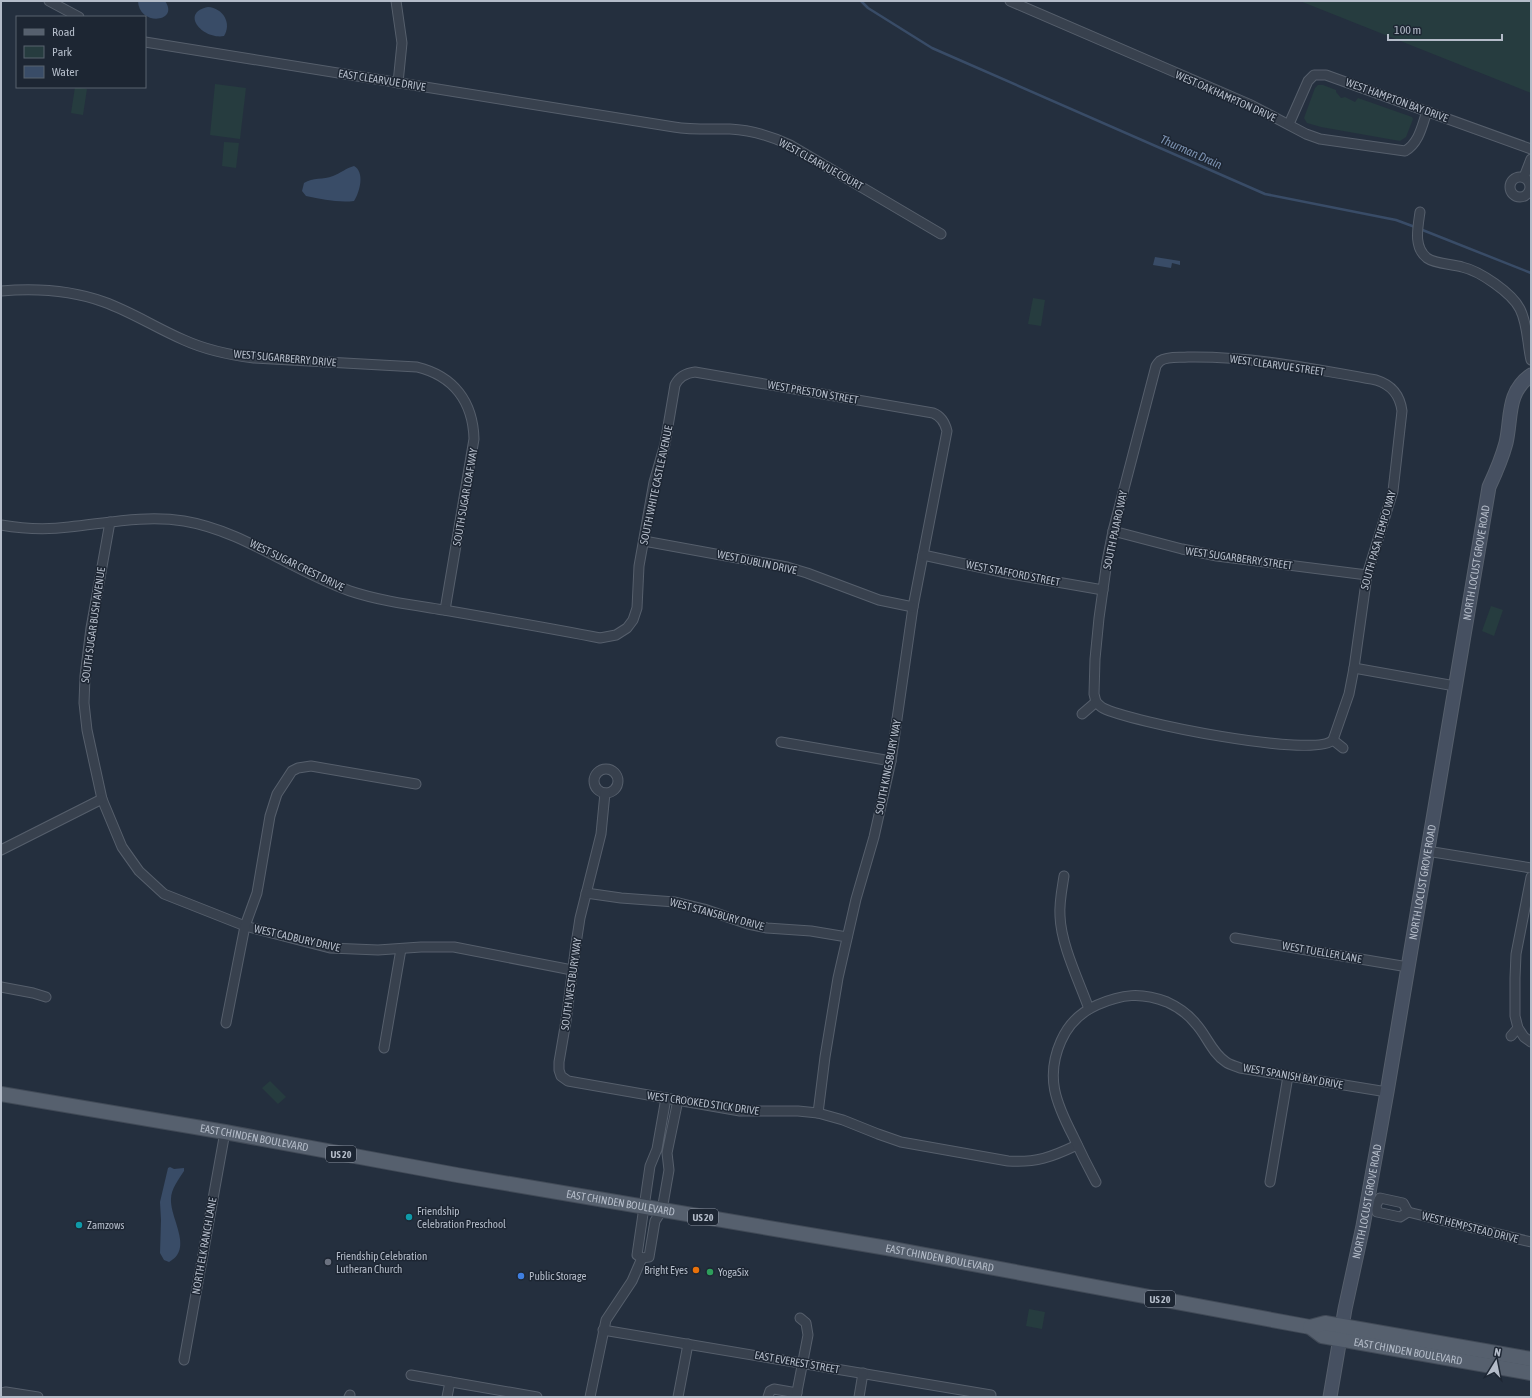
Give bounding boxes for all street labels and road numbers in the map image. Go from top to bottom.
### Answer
street label: EAST CLEARVUE DRIVE [337,67,427,93]
street label: WEST OAKHAMPTON DRIVE [1174,68,1278,124]
street label: WEST HAMPTON BAY DRIVE [1344,76,1450,124]
street label: WEST CLEARVUE COURT [777,136,865,192]
street label: WEST SUGARBERRY DRIVE [233,348,337,369]
street label: WEST CLEARVUE STREET [1229,352,1325,378]
street label: WEST PRESTON STREET [767,378,860,406]
street label: SOUTH WHITE CASTLE AVENUE [637,424,675,546]
street label: SOUTH SUGAR LOAF WAY [451,447,480,547]
street label: SOUTH PAJARO WAY [1101,489,1129,571]
street label: SOUTH PASA TIEMPO WAY [1358,489,1398,591]
street label: NORTH LOCUST GROVE ROAD [1461,504,1492,621]
street label: WEST SUGAR CREST DRIVE [248,537,346,593]
street label: WEST SUGARBERRY STREET [1185,545,1293,571]
street label: WEST DUBLIN DRIVE [716,548,798,576]
street label: WEST STAFFORD STREET [965,558,1061,588]
street label: SOUTH SUGAR BUSH AVENUE [79,566,107,684]
street label: SOUTH KINGSBURY WAY [873,718,903,815]
street label: NORTH LOCUST GROVE ROAD [1407,824,1438,941]
street label: WEST STANSBURY DRIVE [669,896,766,932]
street label: WEST CADBURY DRIVE [253,922,342,954]
street label: SOUTH WESTBURY WAY [559,937,583,1031]
street label: WEST TUELLER LANE [1281,939,1363,965]
street label: WEST SPANISH BAY DRIVE [1242,1061,1344,1091]
street label: WEST CROOKED STICK DRIVE [646,1089,760,1117]
street label: EAST CHINDEN BOULEVARD [199,1122,309,1153]
street label: NORTH LOCUST GROVE ROAD [1350,1143,1384,1260]
road number: US 20 [326,1146,356,1162]
street label: EAST CHINDEN BOULEVARD [565,1188,676,1218]
street label: NORTH ELK RANCH LANE [190,1196,218,1295]
road number: US 20 [688,1209,718,1225]
street label: WEST HEMPSTEAD DRIVE [1420,1209,1520,1245]
street label: EAST CHINDEN BOULEVARD [885,1242,995,1274]
road number: US 20 [1145,1291,1175,1307]
street label: EAST CHINDEN BOULEVARD [1353,1336,1463,1367]
street label: EAST EVEREST STREET [754,1349,841,1375]

